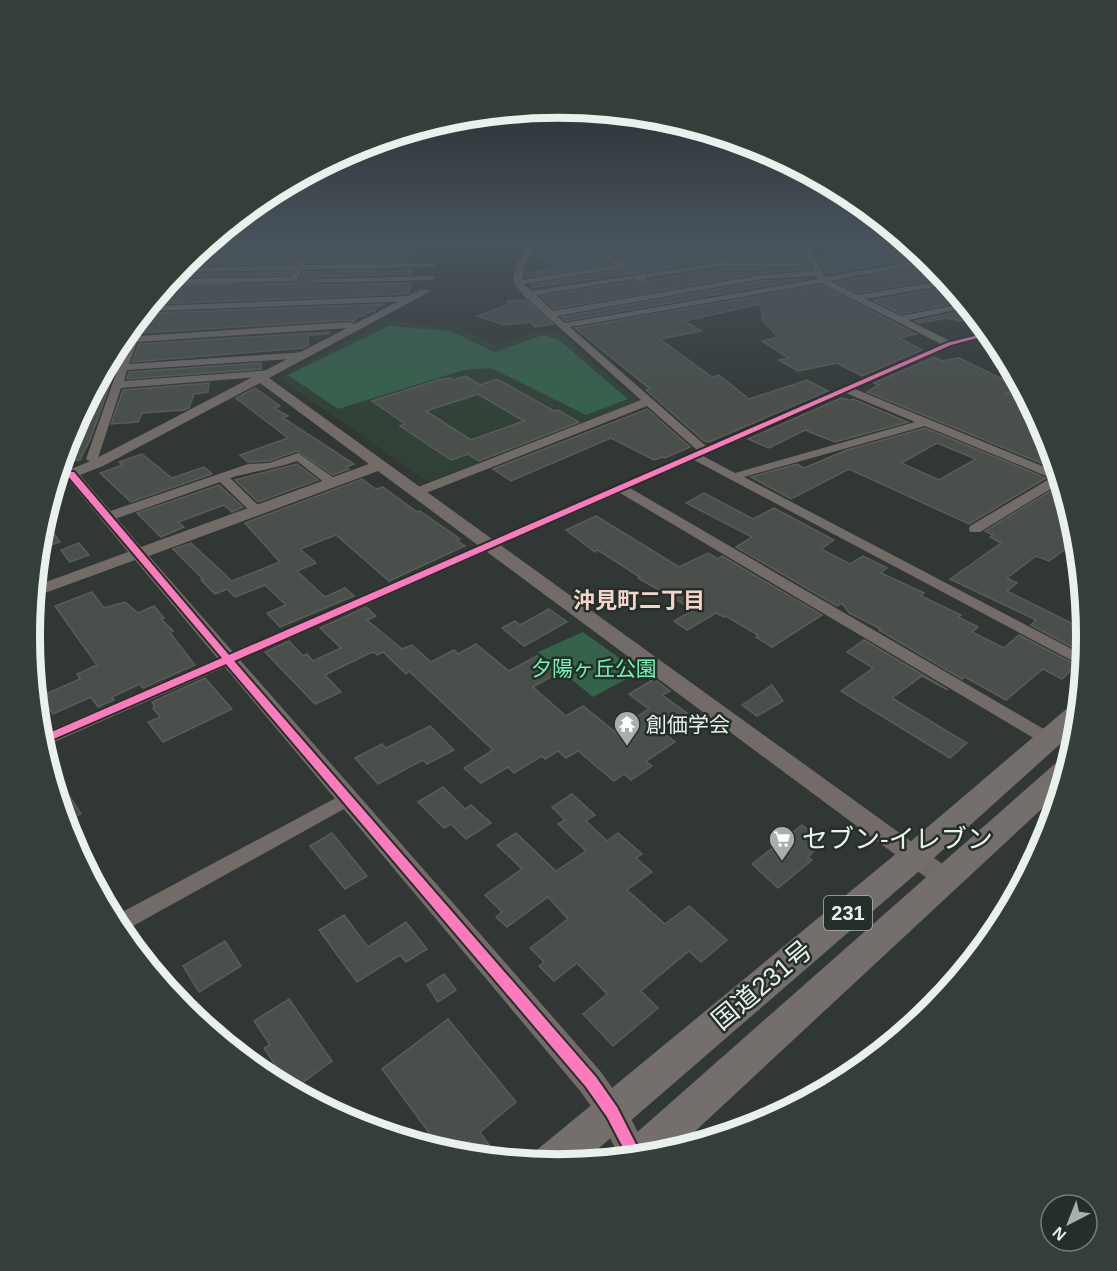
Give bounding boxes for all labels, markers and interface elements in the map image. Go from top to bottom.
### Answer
district label: 沖見町二丁目 [573,588,705,613]
park label: 夕陽ヶ丘公園 [531,657,657,680]
temple icon: 創価学会 [612,709,642,747]
place label: 創価学会 [646,713,730,736]
supermarket icon: セブン-イレブン [767,824,797,862]
place label: セブン-イレブン [802,824,993,854]
road number: 231 [824,896,872,930]
street label: 国道231号 [706,934,818,1036]
north arrow [1039,1193,1099,1253]
text: N [1049,1224,1069,1244]

